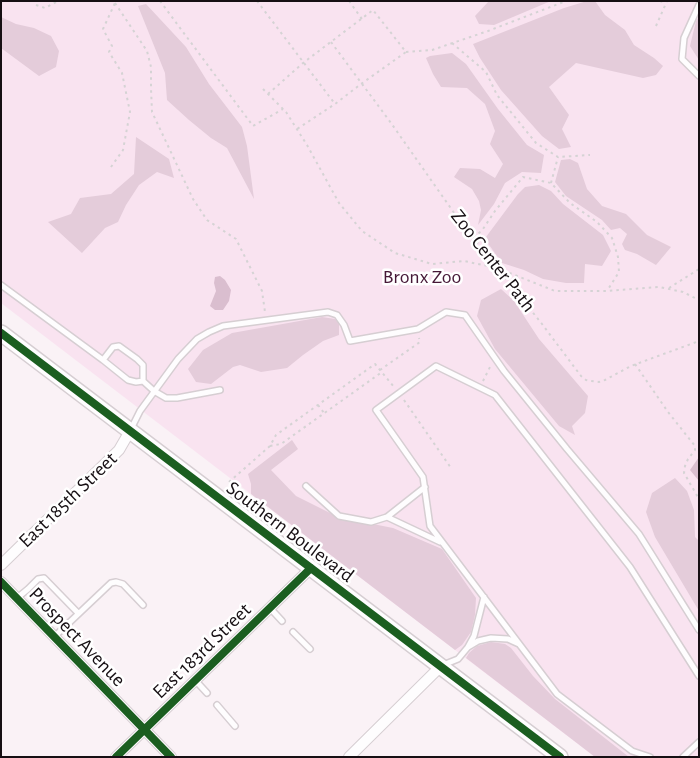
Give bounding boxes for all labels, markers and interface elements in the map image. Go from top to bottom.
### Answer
street label: Zoo Center Path [446,205,540,317]
park label: Bronx Zoo [383,265,461,289]
street label: East 185th Street [14,447,122,553]
street label: Southern Boulevard [221,476,359,588]
street label: Prospect Avenue [24,582,130,692]
street label: East 183rd Street [148,598,256,704]

